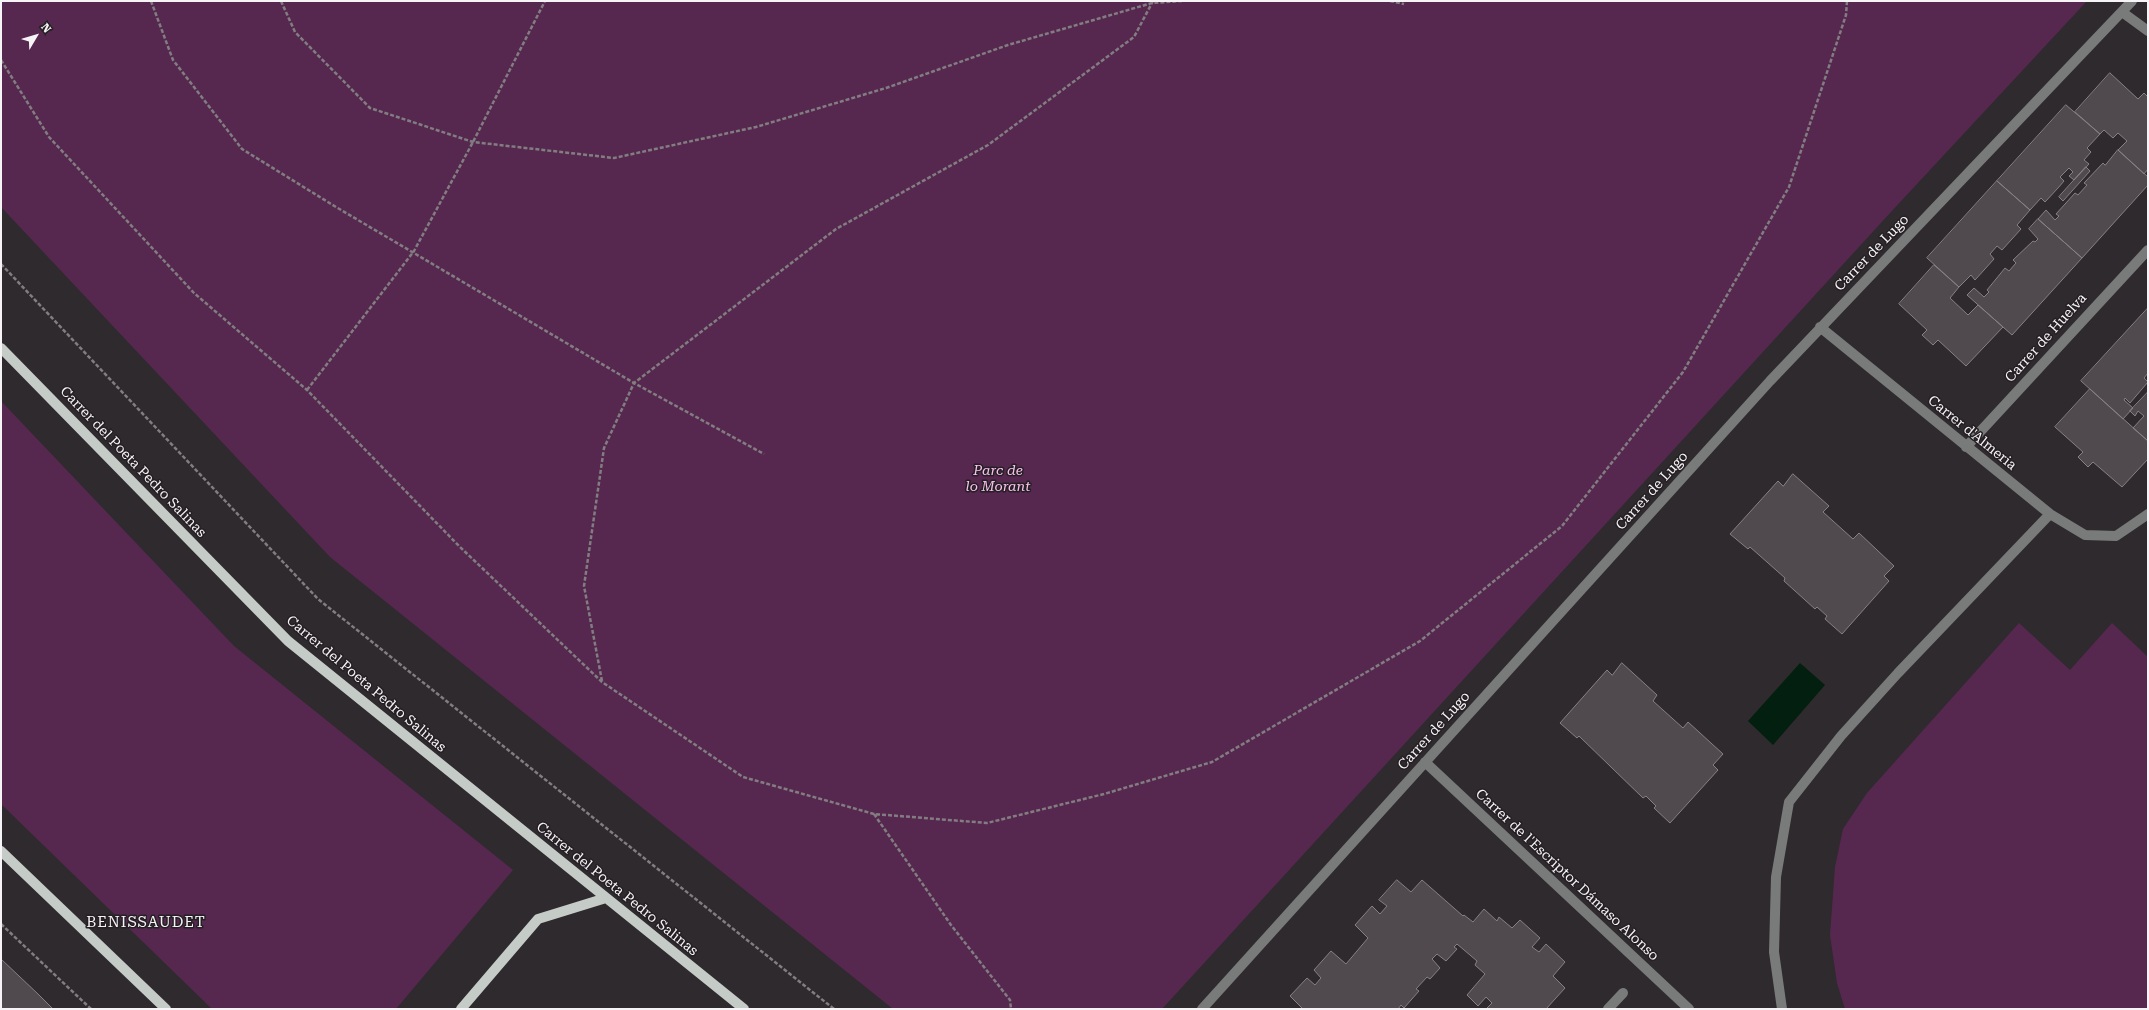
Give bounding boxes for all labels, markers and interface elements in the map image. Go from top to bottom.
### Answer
north arrow [16,16,56,56]
text: N [38,21,54,36]
street label: Carrer de Lugo [1831,211,1913,295]
street label: Carrer de Huelva [2002,290,2090,386]
street label: Carrer del Poeta Pedro Salinas [56,383,210,541]
street label: Carrer d'Almeria [1924,392,2020,474]
street label: Carrer de Lugo [1612,448,1692,534]
park label: Parc de lo Morant [966,463,1030,496]
street label: Carrer del Poeta Pedro Salinas [283,612,449,756]
street label: Carrer de Lugo [1394,688,1474,774]
street label: Carrer de l'Escriptor Dámaso Alonso [1472,786,1662,964]
street label: Carrer del Poeta Pedro Salinas [533,819,701,959]
district label: BENISSAUDET [86,914,206,932]

